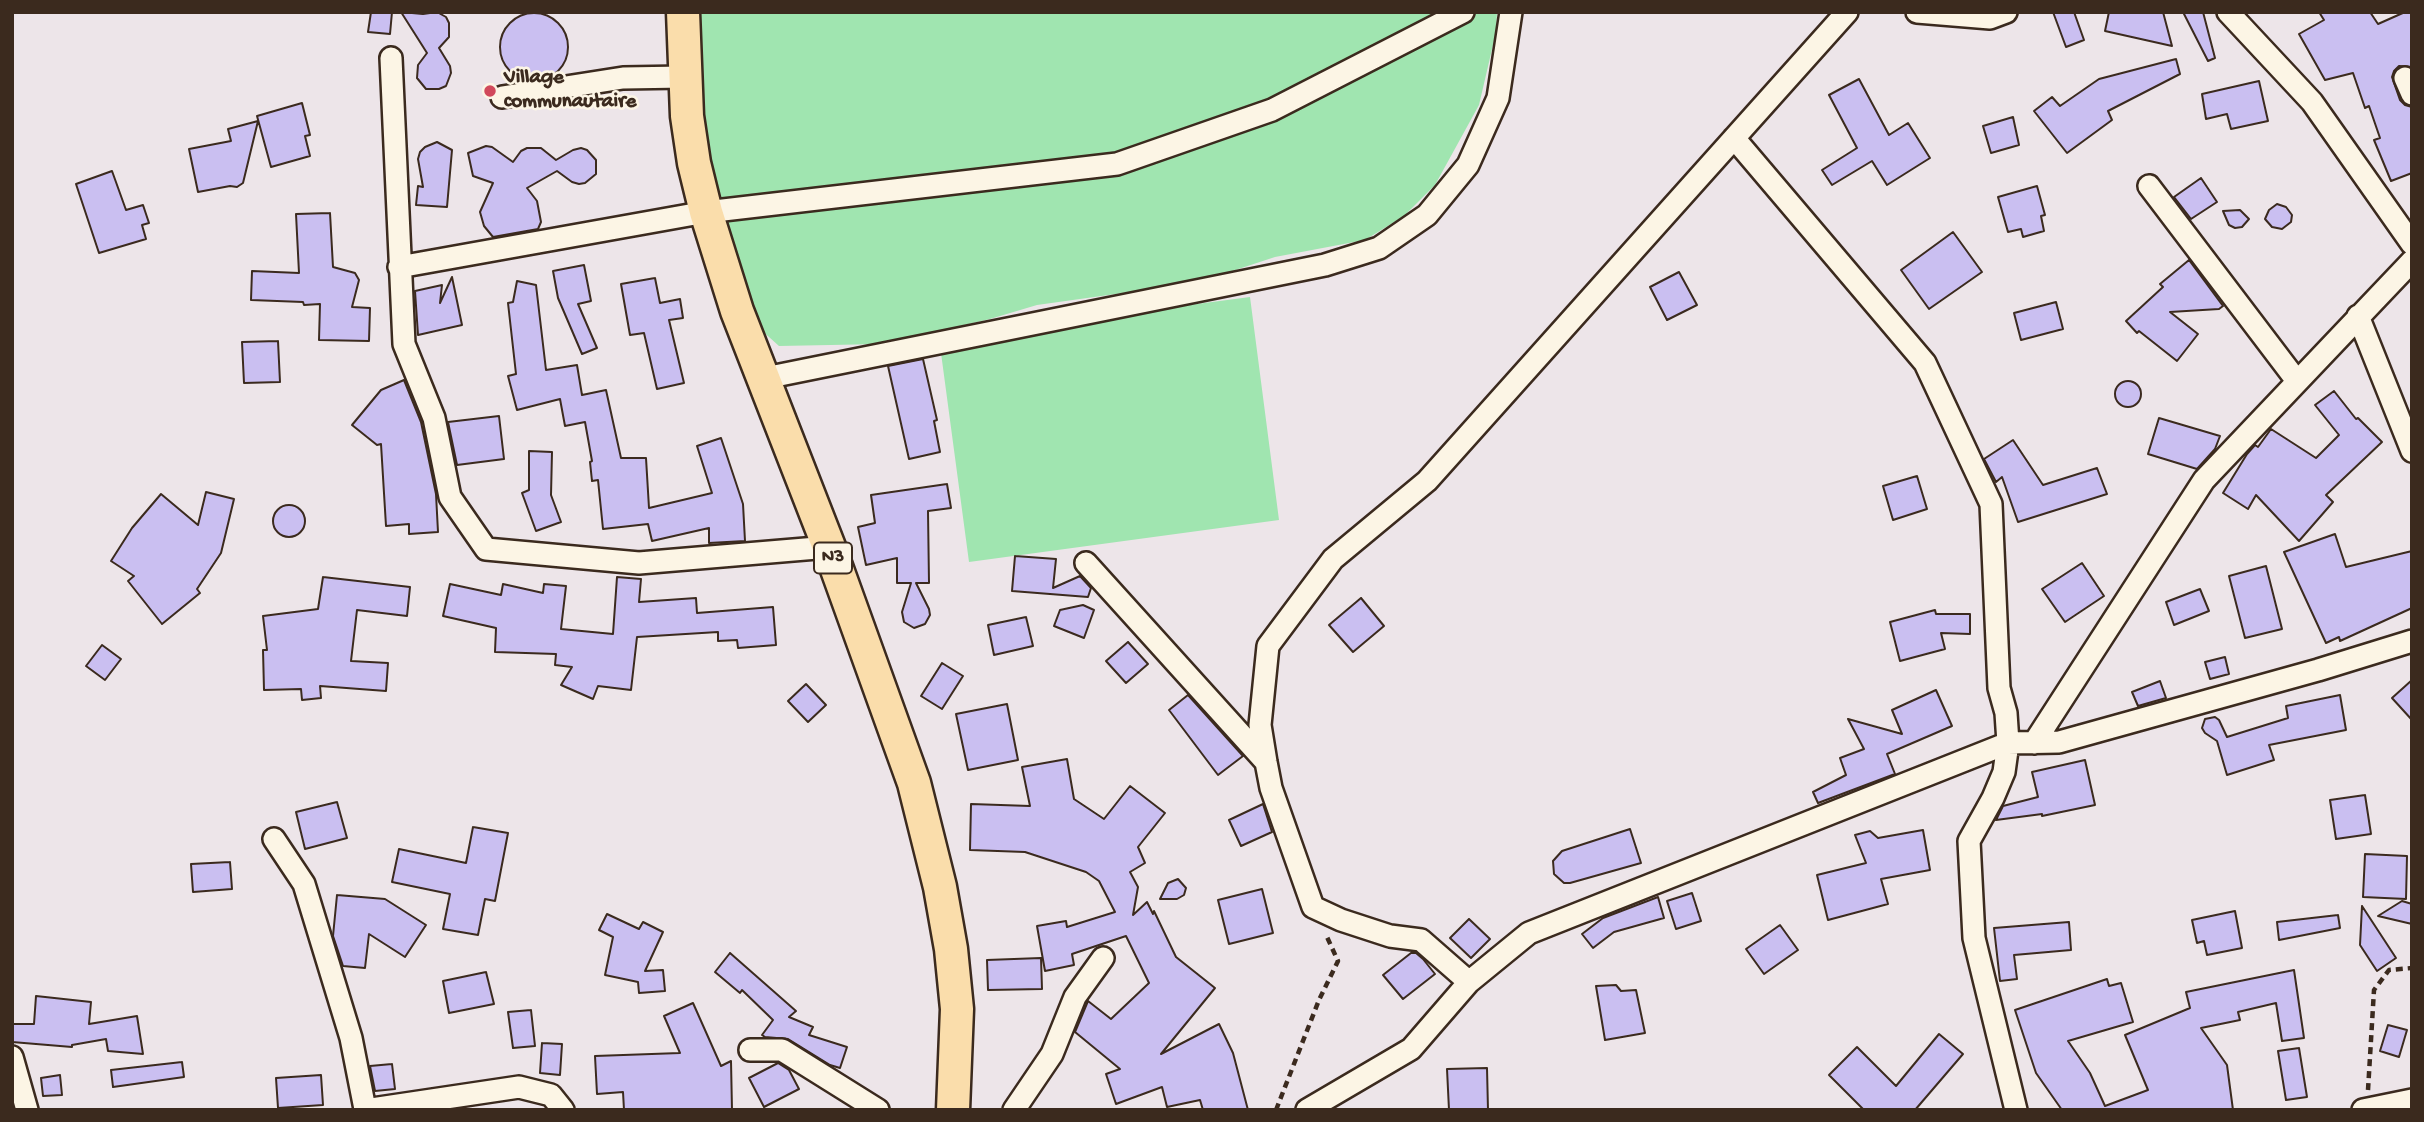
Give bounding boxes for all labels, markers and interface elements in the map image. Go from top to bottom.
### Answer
place label: Village communautaire [504,66,636,116]
marker: Village communautaire [482,83,498,99]
road number: N3 [814,542,852,573]

